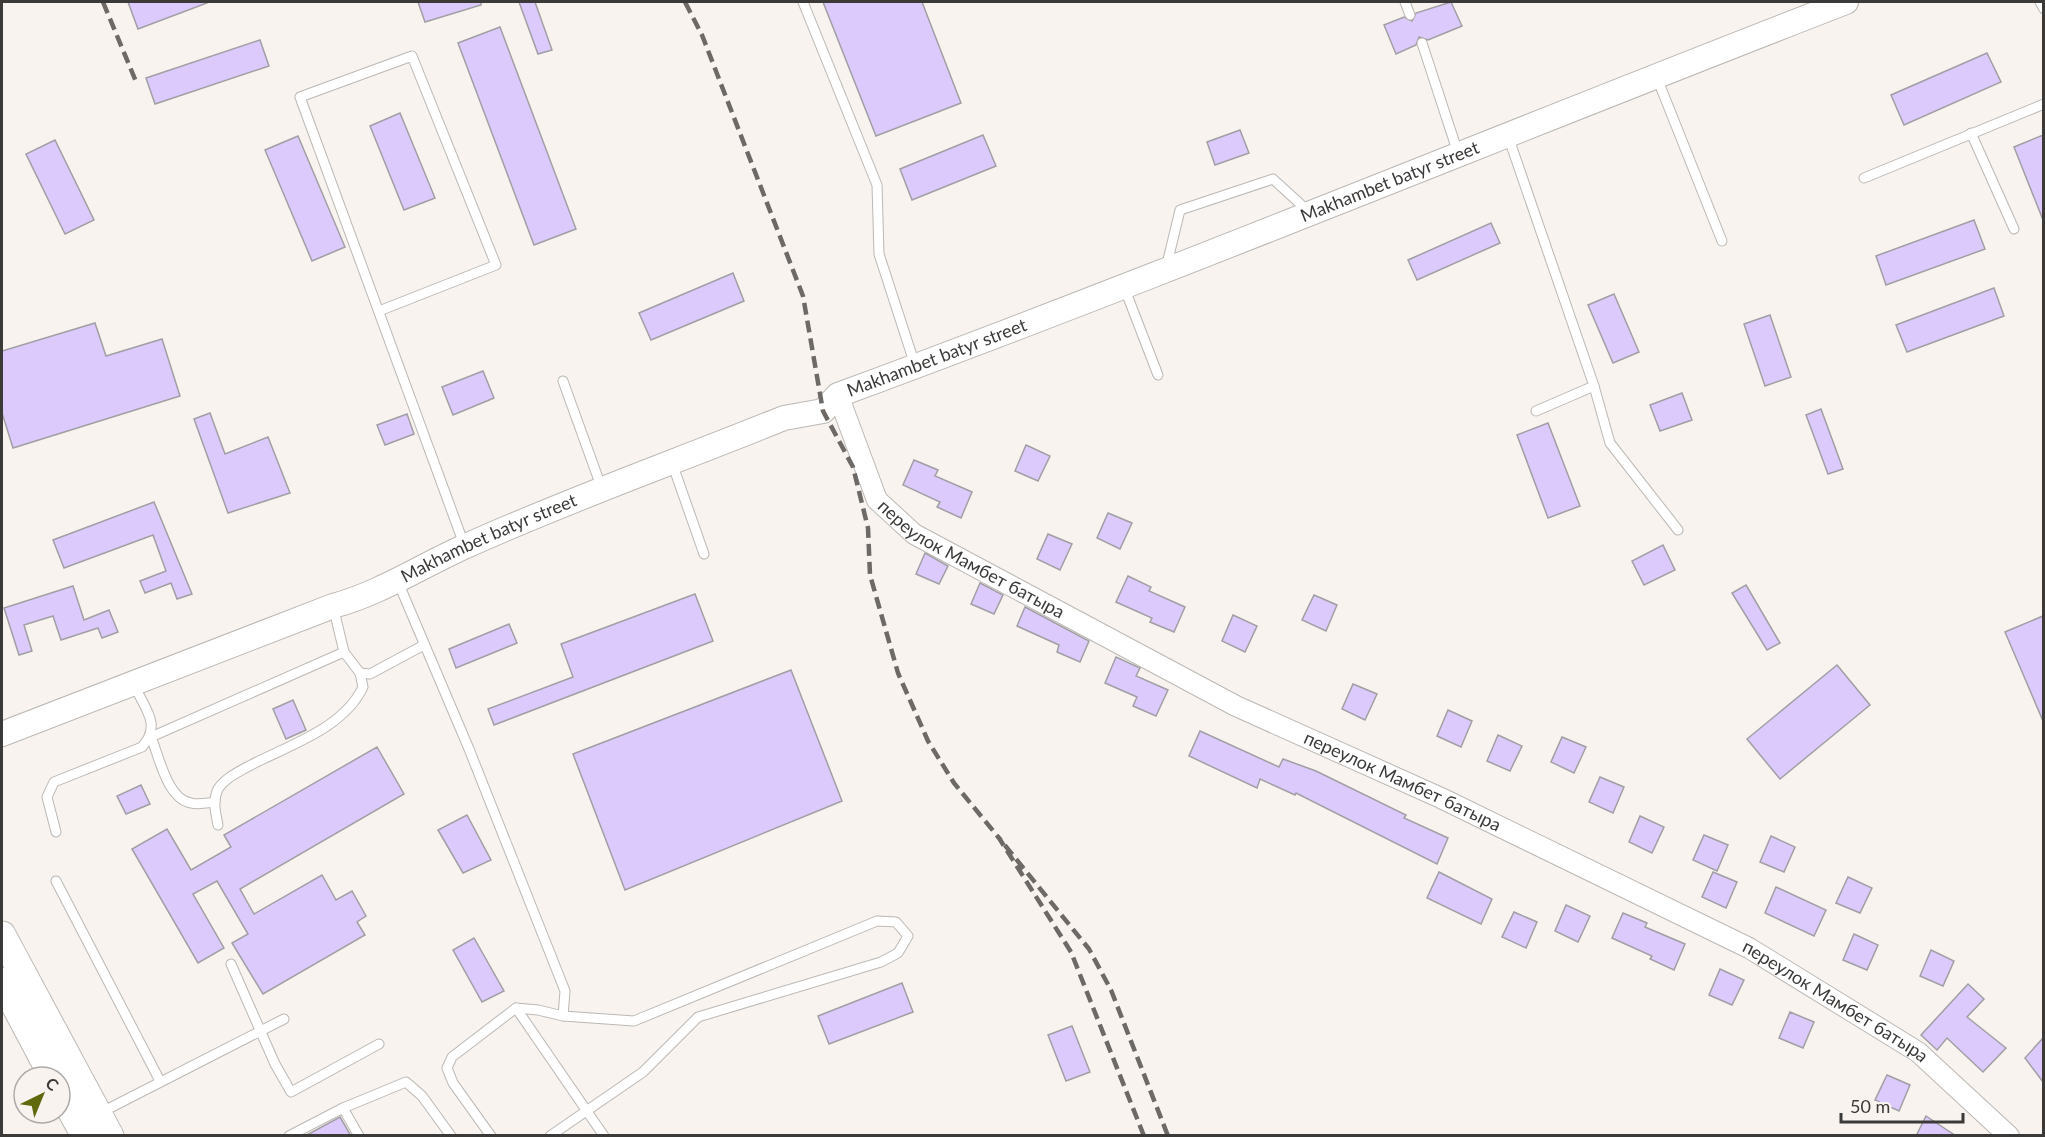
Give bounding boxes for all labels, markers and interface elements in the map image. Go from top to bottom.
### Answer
street label: Makhambet batyr street [1297,135,1483,226]
street label: Makhambet batyr street [844,313,1030,401]
street label: Makhambet batyr street [397,488,580,587]
street label: переулок Мамбет батыра [874,494,1069,622]
street label: переулок Мамбет батыра [1301,726,1505,836]
street label: переулок Мамбет батыра [1739,935,1934,1066]
north arrow [12,1065,72,1125]
text: С [42,1073,63,1095]
scale bar [1841,1086,1962,1124]
text: 50 m [1850,1095,1890,1117]

